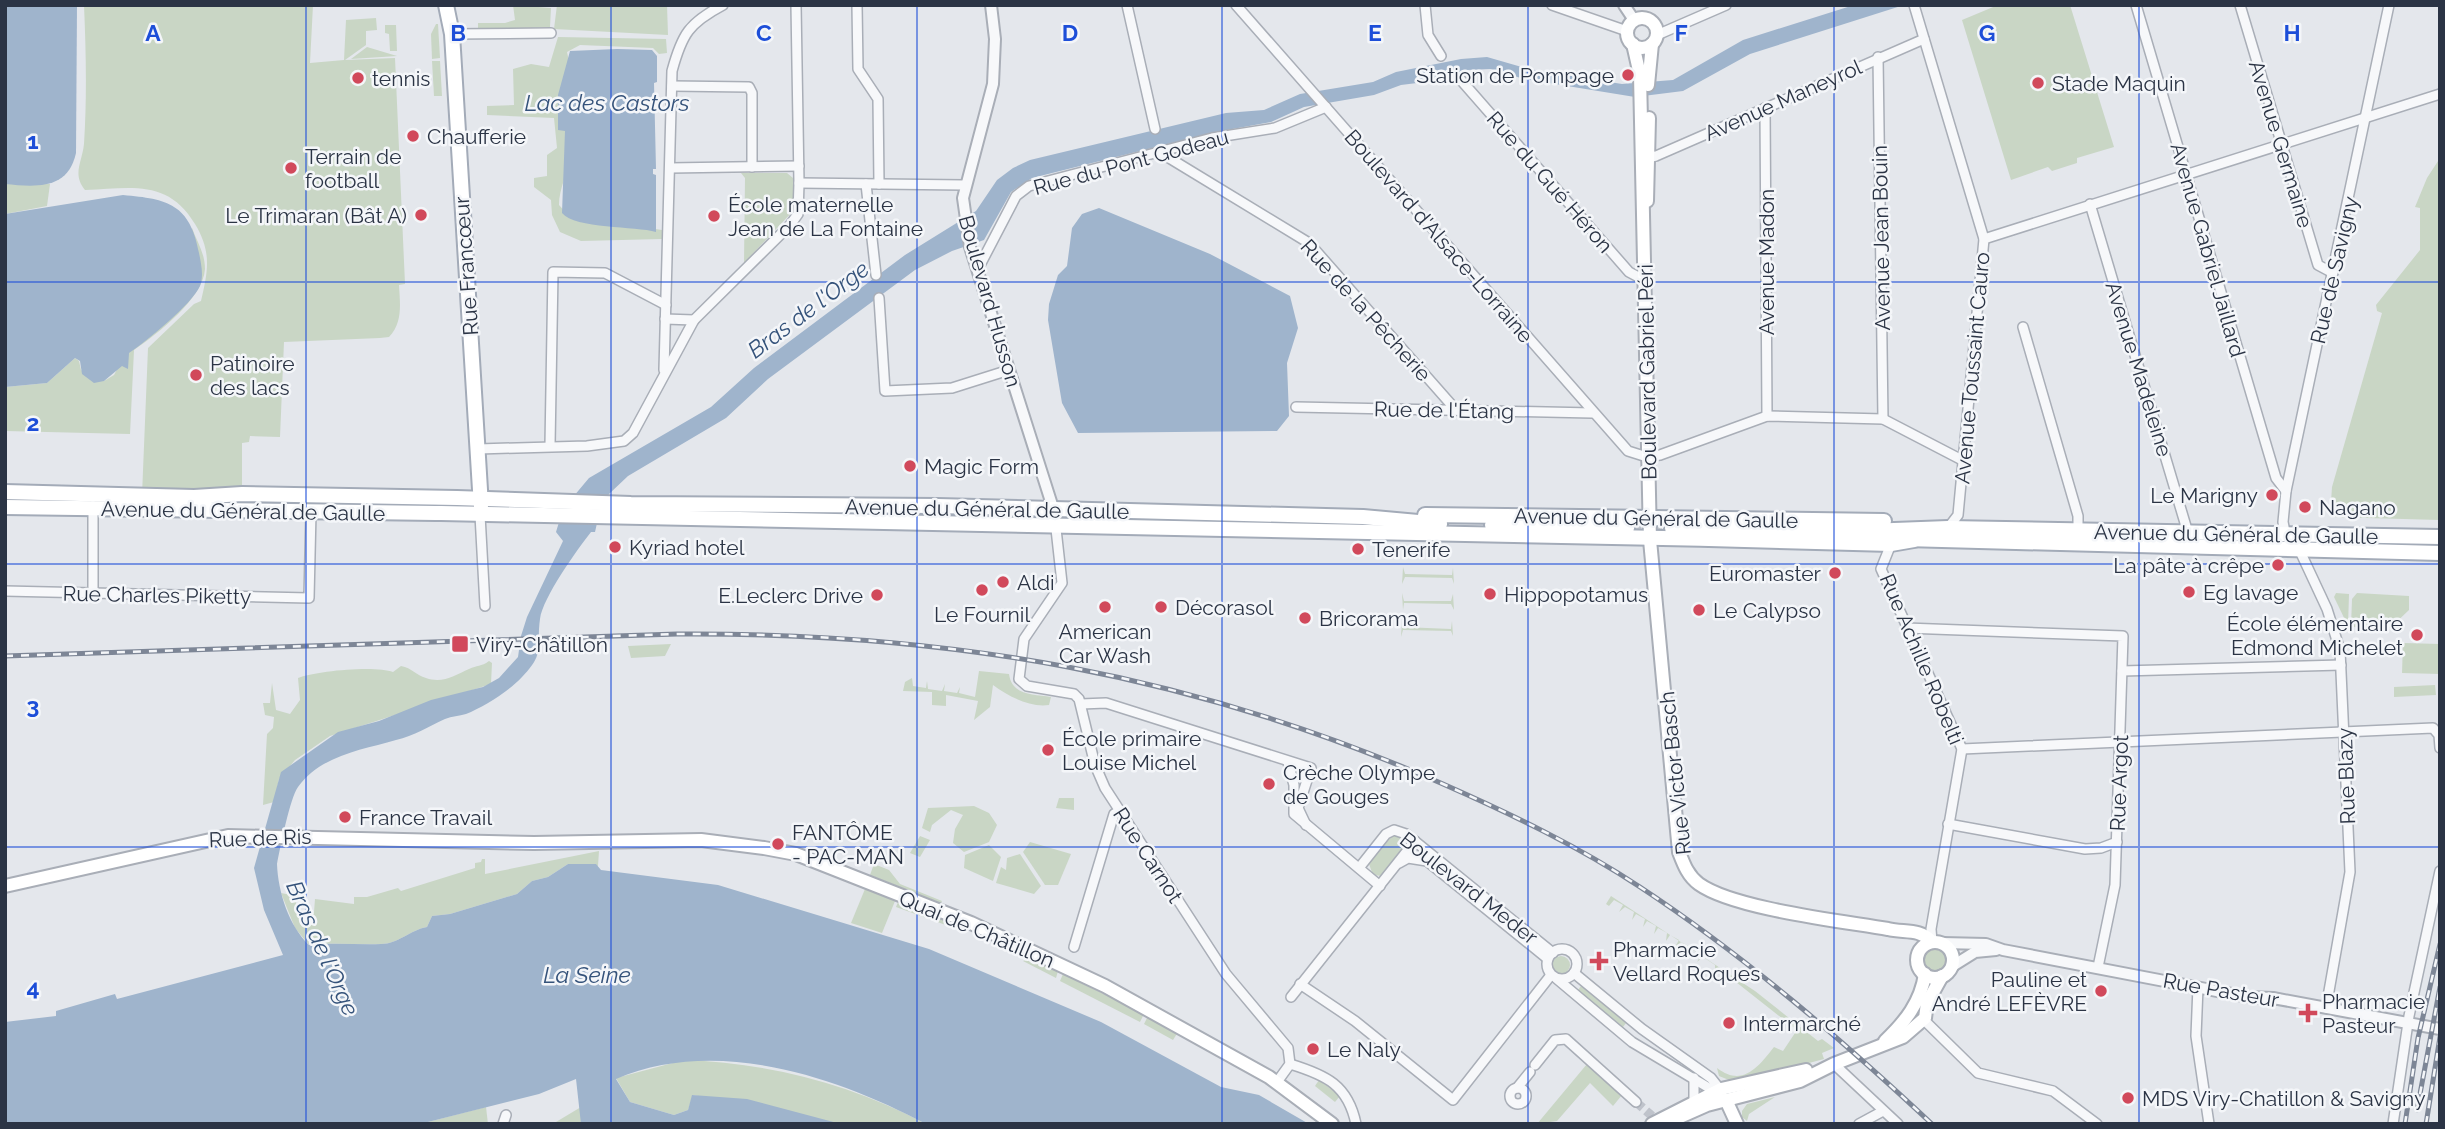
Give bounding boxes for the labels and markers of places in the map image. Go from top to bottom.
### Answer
place label: Station de Pompage [1416,63,1614,88]
place label: tennis [372,66,430,91]
marker: Station de Pompage [1620,67,1636,83]
marker: tennis [350,70,366,86]
place label: Stade Maquin [2052,71,2186,96]
marker: Stade Maquin [2030,75,2046,91]
place label: Chaufferie [427,124,526,149]
marker: Chaufferie [405,128,421,144]
place label: Terrain de football [305,144,402,193]
marker: Terrain de football [283,160,299,176]
place label: École maternelle Jean de La Fontaine [728,192,923,241]
place label: Le Trimaran (Bât A) [225,203,407,228]
marker: Le Trimaran (Bât A) [413,207,429,223]
marker: École maternelle Jean de La Fontaine [706,208,722,224]
place label: Patinoire des lacs [210,351,295,400]
marker: Patinoire des lacs [188,367,204,383]
place label: Magic Form [924,454,1039,479]
marker: Magic Form [902,458,918,474]
place label: Le Marigny [2150,483,2258,508]
marker: Le Marigny [2264,487,2280,503]
place label: Nagano [2319,495,2396,520]
marker: Nagano [2297,499,2313,515]
place label: Kyriad hotel [629,535,745,560]
place label: Tenerife [1372,537,1450,562]
marker: Kyriad hotel [607,539,623,555]
marker: Tenerife [1350,541,1366,557]
place label: La pâte à crêpe [2113,553,2264,578]
marker: La pâte à crêpe [2270,557,2286,573]
place label: Euromaster [1709,561,1822,586]
marker: Euromaster [1827,565,1843,581]
place label: Aldi [1017,570,1055,595]
marker: Aldi [995,574,1011,590]
place label: Eg lavage [2203,580,2298,605]
marker: Le Fournil [974,582,990,598]
place label: Hippopotamus [1504,582,1648,607]
place label: E.Leclerc Drive [718,583,863,608]
marker: Eg lavage [2181,584,2197,600]
marker: Hippopotamus [1482,586,1498,602]
marker: E.Leclerc Drive [869,587,885,603]
place label: Décorasol [1175,595,1274,620]
place label: Le Calypso [1713,598,1821,623]
marker: American Car Wash [1097,599,1113,615]
marker: Décorasol [1153,599,1169,615]
place label: Le Fournil [934,602,1030,627]
marker: Le Calypso [1691,602,1707,618]
place label: Bricorama [1319,606,1418,631]
marker: Bricorama [1297,610,1313,626]
place label: École élémentaire Edmond Michelet [2227,611,2403,660]
place label: American Car Wash [1059,619,1152,668]
marker: École élémentaire Edmond Michelet [2409,627,2425,643]
place label: Viry-Châtillon [476,632,608,657]
marker: Viry-Châtillon [450,634,470,654]
place label: École primaire Louise Michel [1062,726,1201,775]
marker: École primaire Louise Michel [1040,742,1056,758]
place label: Crèche Olympe de Gouges [1283,760,1435,809]
marker: Crèche Olympe de Gouges [1261,776,1277,792]
place label: France Travail [359,805,492,830]
marker: France Travail [337,809,353,825]
place label: FANTÔME - PAC-MAN [792,820,904,869]
marker: FANTÔME - PAC-MAN [770,836,786,852]
place label: Pharmacie Vellard Roques [1613,937,1760,986]
marker: Pharmacie Vellard Roques [1591,953,1607,969]
place label: Pauline et André LEFÈVRE [1932,967,2087,1016]
marker: Pauline et André LEFÈVRE [2093,983,2109,999]
place label: Pharmacie Pasteur [2322,989,2425,1038]
marker: Pharmacie Pasteur [2300,1005,2316,1021]
place label: Intermarché [1743,1011,1861,1036]
marker: Intermarché [1721,1015,1737,1031]
place label: Le Naly [1327,1037,1401,1062]
marker: Le Naly [1305,1041,1321,1057]
place label: MDS Viry-Chatillon & Savigny [2142,1086,2426,1111]
marker: MDS Viry-Chatillon & Savigny [2120,1090,2136,1106]

